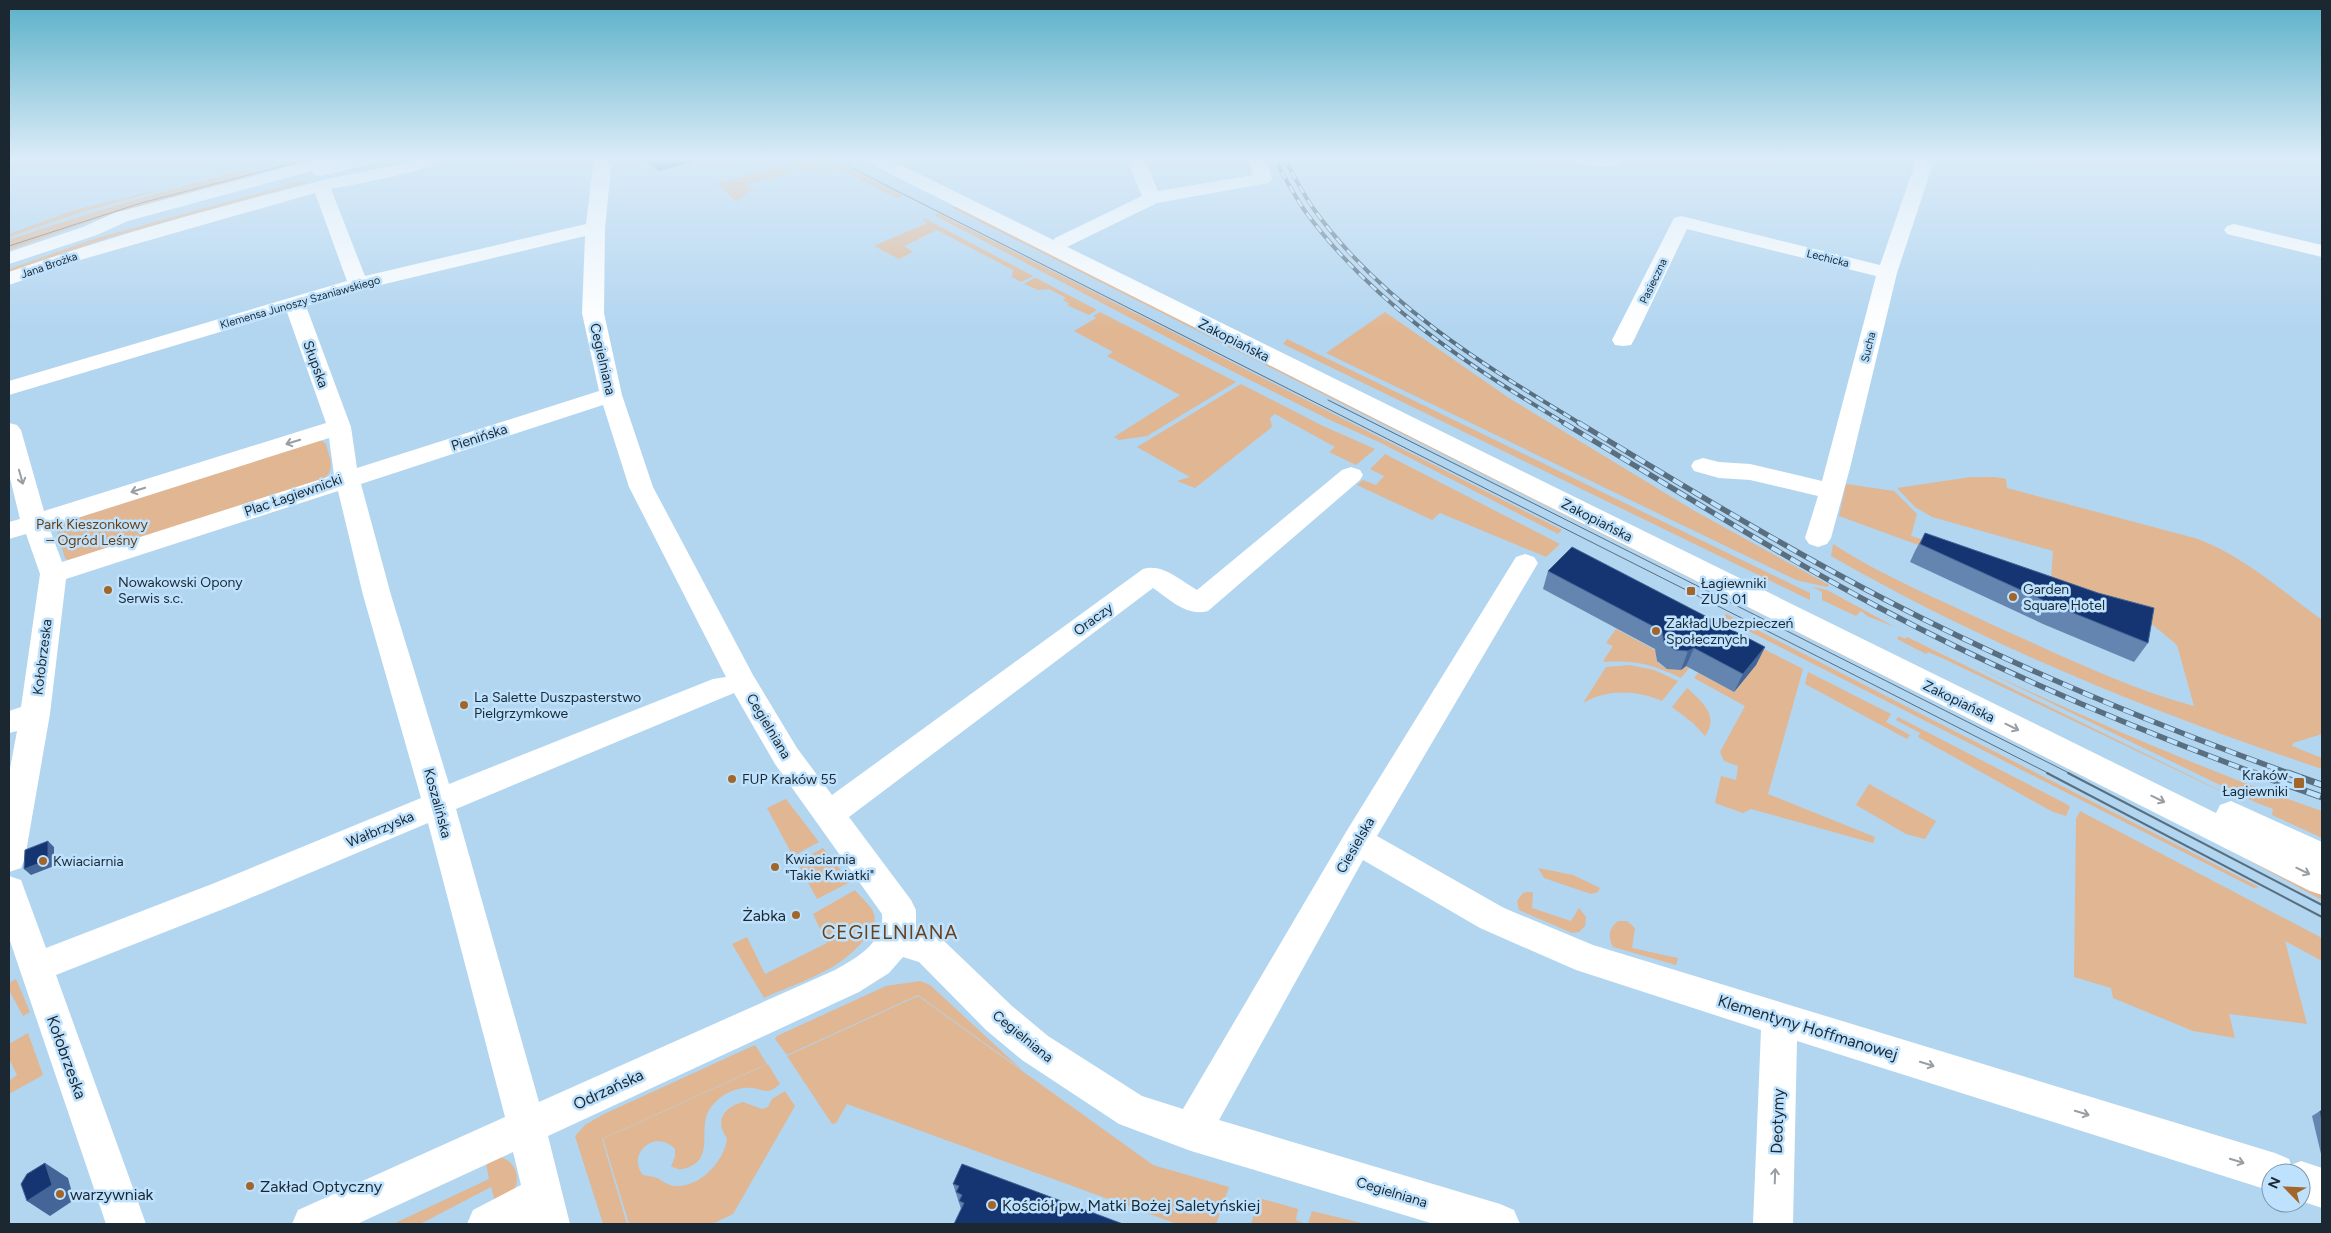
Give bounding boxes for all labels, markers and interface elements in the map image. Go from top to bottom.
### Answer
street label: Lechicka [1805,247,1850,270]
street label: Jana Brożka [19,250,79,281]
street label: Pasieczna [1637,257,1670,306]
street label: Klemensa Junoszy Szaniawskiego [219,273,382,332]
street label: Zakopiańska [1195,315,1272,366]
street label: Cegielniana [586,322,619,397]
street label: Sucha [1858,331,1878,364]
street label: Słupska [299,338,332,390]
street label: Pienińska [449,420,509,455]
one-way arrow [285,437,301,447]
one-way arrow [17,468,27,484]
street label: Plac Łagiewnicki [242,471,344,520]
one-way arrow [130,486,146,496]
street label: Zakopiańska [1558,495,1635,546]
park label: Park Kieszonkowy – Ogród Leśny [36,516,149,549]
place label: Nowakowski Opony Serwis s.c. [118,574,243,607]
place label: Łagiewniki ZUS 01 [1701,575,1766,608]
place label: Garden Square Hotel [2023,581,2105,614]
marker: Nowakowski Opony Serwis s.c. [102,584,114,596]
marker: Łagiewniki ZUS 01 [1685,585,1697,597]
marker: Garden Square Hotel [2007,591,2019,603]
street label: Oraczy [1070,599,1117,639]
place label: Zakład Ubezpieczeń Społecznych [1666,615,1794,648]
street label: Kołobrzeska [29,618,56,696]
marker: Zakład Ubezpieczeń Społecznych [1650,625,1662,637]
street label: Zakopiańska [1920,677,1997,726]
place label: La Salette Duszpasterstwo Pielgrzymkowe [474,689,641,722]
street label: Cegielniana [742,691,795,762]
marker: La Salette Duszpasterstwo Pielgrzymkowe [458,699,470,711]
one-way arrow [2004,723,2019,732]
street label: Koszalińska [420,766,455,840]
place label: Kraków Łagiewniki [2223,767,2288,800]
place label: FUP Kraków 55 [742,771,837,788]
marker: FUP Kraków 55 [726,773,738,785]
marker: Kraków Łagiewniki [2292,776,2306,790]
one-way arrow [2150,795,2165,804]
street label: Wałbrzyska [344,808,416,851]
street label: Ciesielska [1333,814,1378,876]
place label: Kwiaciarnia "Takie Kwiatki" [785,851,874,884]
place label: Kwiaciarnia [53,853,124,870]
marker: Kwiaciarnia [37,855,49,867]
marker: Kwiaciarnia "Takie Kwiatki" [769,861,781,873]
one-way arrow [2295,867,2310,876]
place label: Żabka [742,906,786,925]
marker: Żabka [790,909,802,921]
district label: CEGIELNIANA [822,921,958,944]
street label: Klementyny Hoffmanowej [1716,991,1900,1064]
street label: Cegielniana [989,1007,1056,1066]
street label: Kołobrzeska [43,1013,90,1101]
one-way arrow [1919,1059,1935,1069]
street label: Odrzańska [570,1065,646,1114]
street label: Deotymy [1767,1087,1788,1154]
one-way arrow [2074,1108,2090,1118]
one-way arrow [2229,1157,2245,1166]
north arrow [2261,1163,2311,1213]
one-way arrow [1770,1168,1780,1184]
street label: Cegielniana [1354,1174,1429,1211]
text: N [2265,1175,2285,1191]
place label: Zakład Optyczny [260,1177,383,1196]
marker: Zakład Optyczny [244,1180,256,1192]
place label: warzywniak [70,1185,154,1204]
marker: warzywniak [54,1188,66,1200]
place label: Kościół pw. Matki Bożej Saletyńskiej [1002,1196,1260,1215]
marker: Kościół pw. Matki Bożej Saletyńskiej [986,1199,998,1211]

